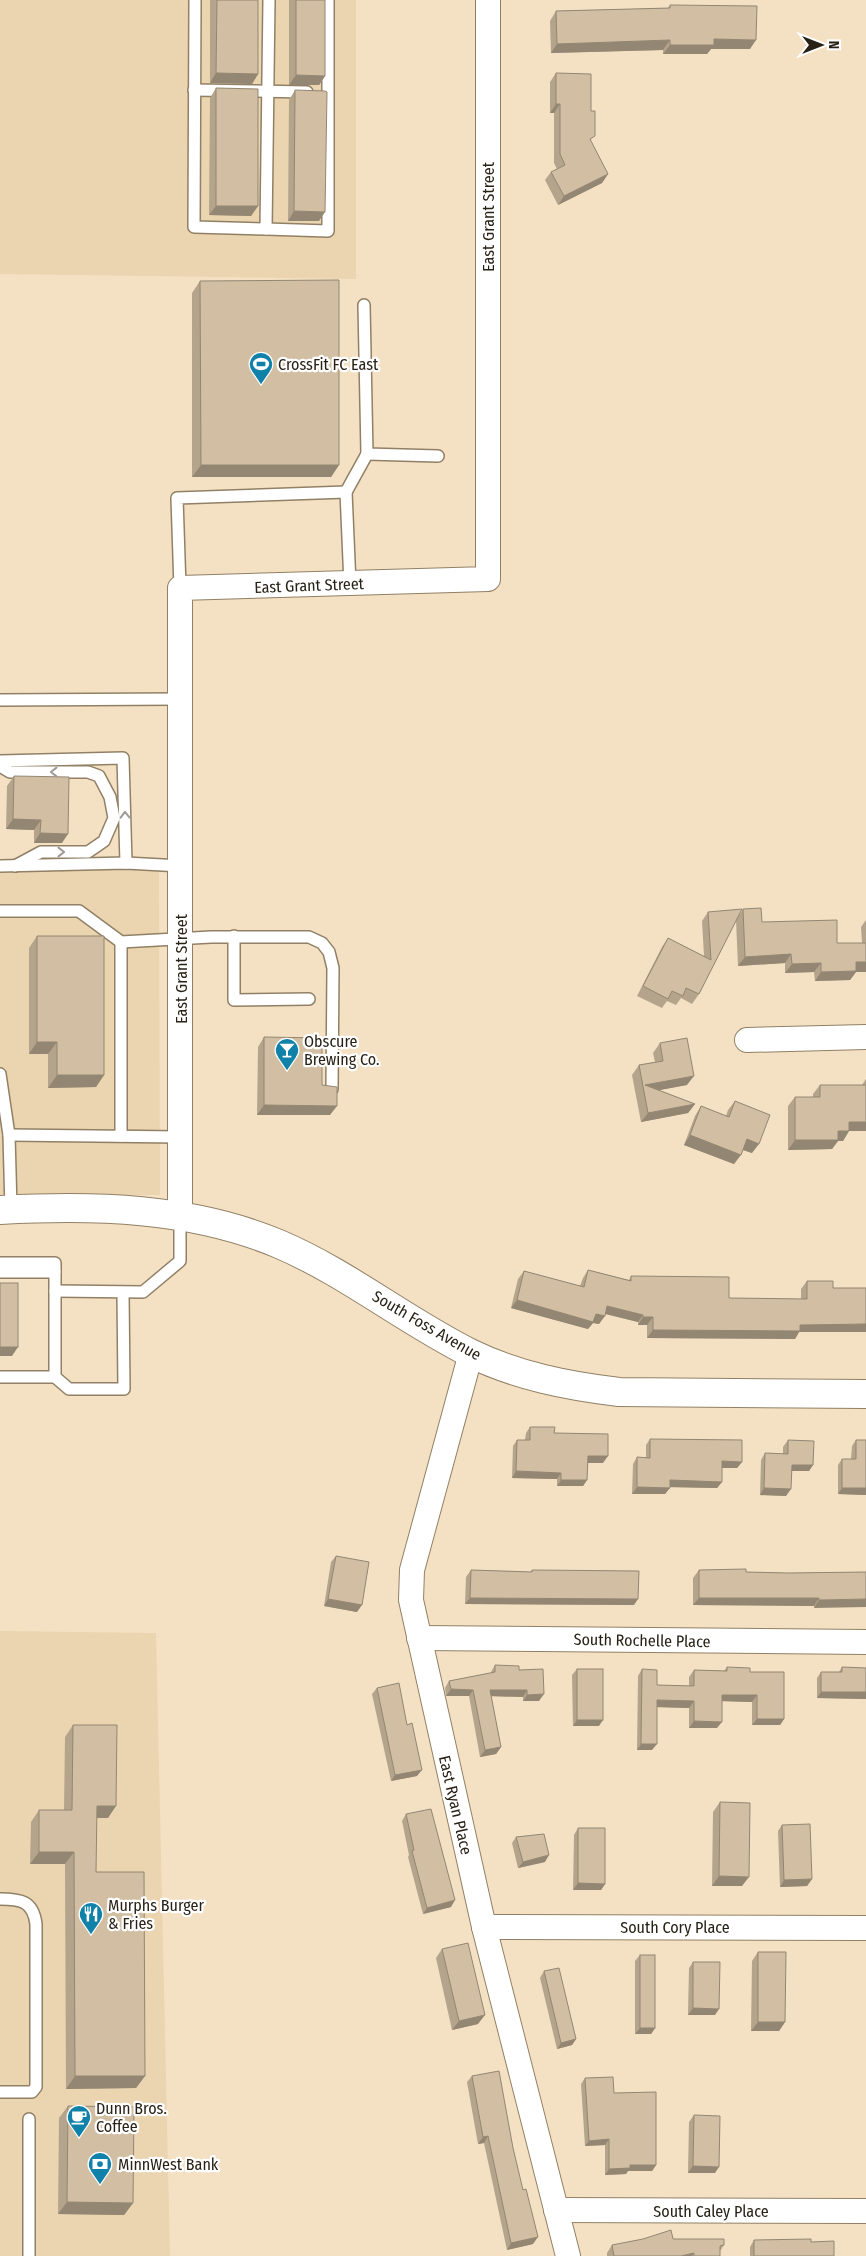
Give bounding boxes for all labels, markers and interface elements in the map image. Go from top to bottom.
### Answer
north arrow [796,20,846,70]
text: N [825,41,842,49]
street label: East Grant Street [479,161,498,272]
sports icon: CrossFit FC East [248,351,274,385]
place label: CrossFit FC East [278,355,379,374]
street label: East Grant Street [254,574,365,597]
one-way arrow [49,767,57,777]
one-way arrow [119,810,130,818]
one-way arrow [57,847,65,857]
street label: East Grant Street [172,913,191,1024]
place label: Obscure Brewing Co. [304,1032,379,1069]
bar icon: Obscure Brewing Co. [274,1037,300,1071]
street label: South Foss Avenue [369,1287,485,1364]
street label: South Rochelle Place [573,1630,711,1651]
street label: East Ryan Place [435,1754,476,1857]
place label: Murphs Burger & Fries [108,1896,205,1933]
restaurant icon: Murphs Burger & Fries [78,1901,104,1935]
street label: South Cory Place [620,1918,730,1937]
place label: Dunn Bros. Coffee [96,2099,167,2136]
cafe icon: Dunn Bros. Coffee [66,2104,92,2138]
bank icon: MinnWest Bank [87,2151,113,2185]
place label: MinnWest Bank [118,2155,219,2174]
street label: South Caley Place [653,2202,769,2221]

